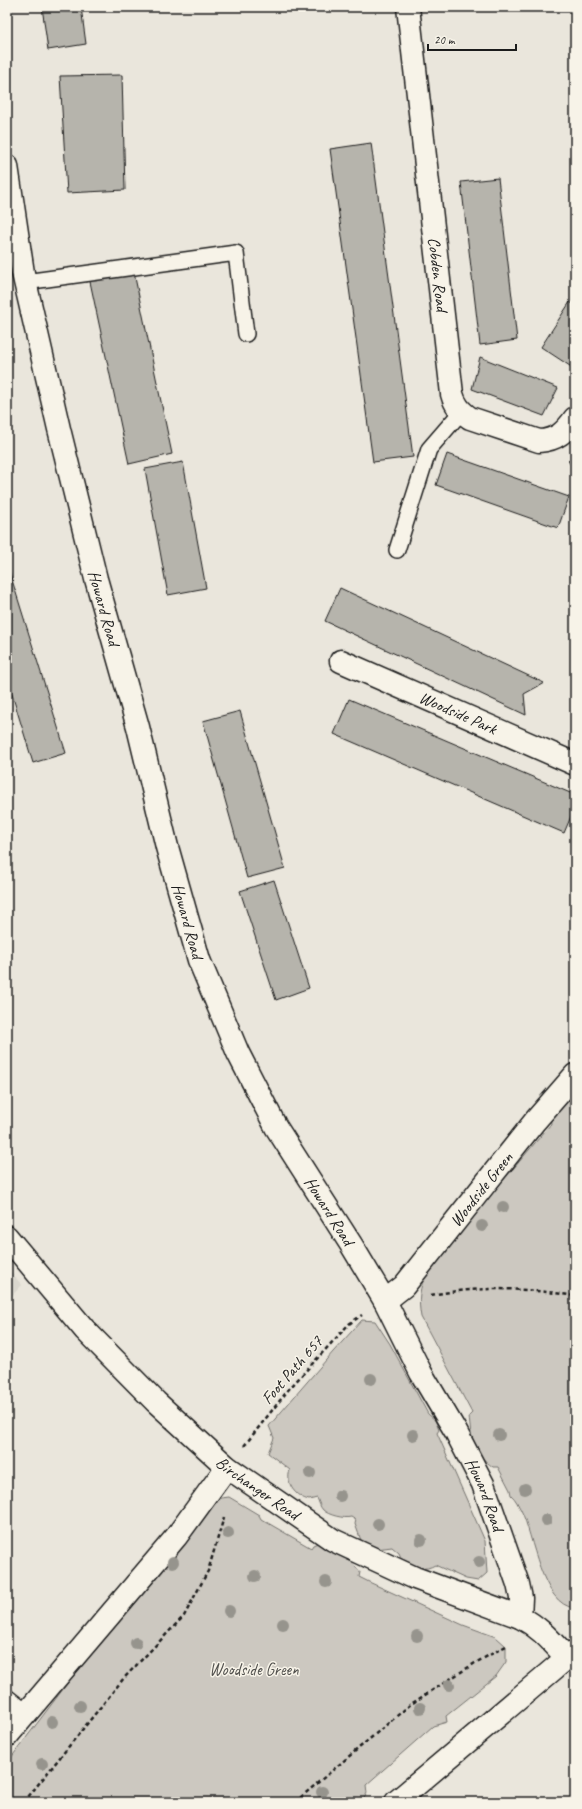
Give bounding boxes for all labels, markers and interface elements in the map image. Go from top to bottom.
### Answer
scale bar [428,26,516,52]
text: 20 m [434,32,456,48]
street label: Cobden Road [424,236,453,315]
street label: Howard Road [84,568,126,650]
street label: Woodside Park [416,686,502,740]
street label: Howard Road [167,881,209,963]
street label: Woodside Green [445,1147,517,1231]
street label: Howard Road [300,1173,360,1251]
street label: Foot Path 657 [257,1331,328,1408]
street label: Birchanger Road [212,1452,305,1526]
street label: Howard Road [461,1454,510,1536]
park label: Woodside Green [209,1659,299,1680]

